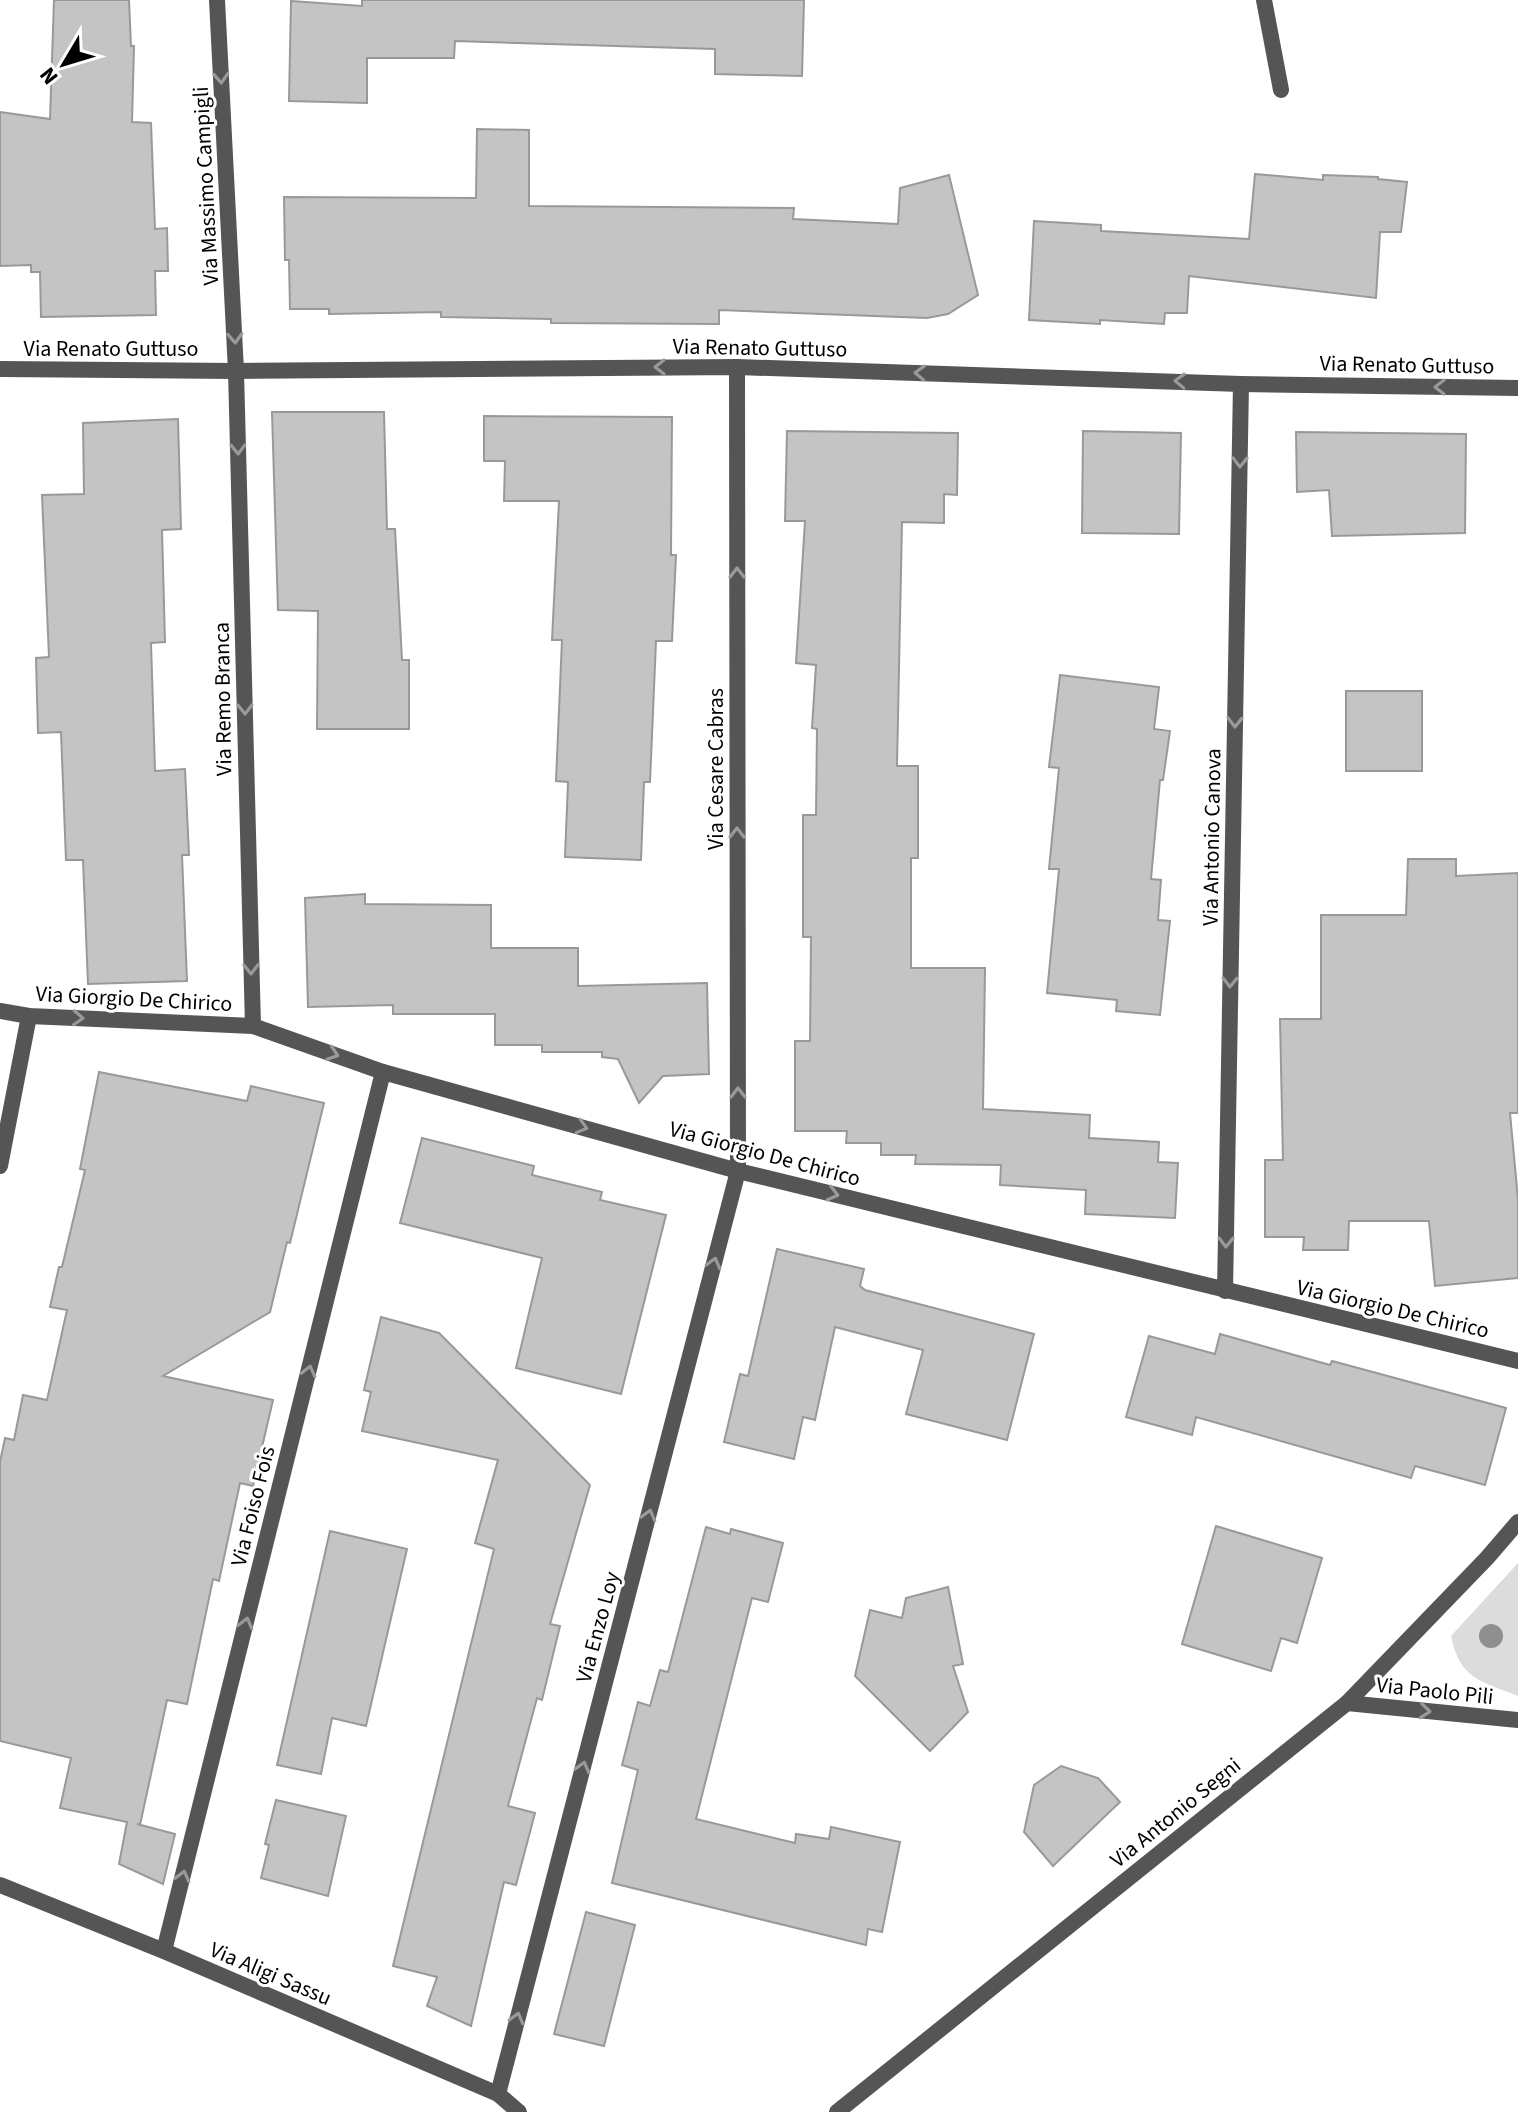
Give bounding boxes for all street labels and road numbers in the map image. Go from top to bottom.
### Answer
street label: Via Massimo Campigli [185,86,227,286]
street label: Via Renato Guttuso [672,330,848,366]
street label: Via Renato Guttuso [24,333,198,365]
street label: Via Renato Guttuso [1319,347,1495,383]
street label: Via Remo Branca [206,622,240,776]
street label: Via Cesare Cabras [700,688,732,850]
street label: Via Antonio Canova [1194,748,1230,926]
street label: Via Giorgio De Chirico [35,978,233,1020]
street label: Via Giorgio De Chirico [666,1113,864,1195]
street label: Via Giorgio De Chirico [1293,1271,1492,1347]
street label: Via Foiso Fois [223,1443,283,1570]
street label: Via Enzo Loy [568,1567,628,1686]
street label: Via Paolo Pili [1375,1669,1495,1713]
street label: Via Antonio Segni [1103,1750,1248,1876]
street label: Via Aligi Sassu [205,1934,336,2014]

